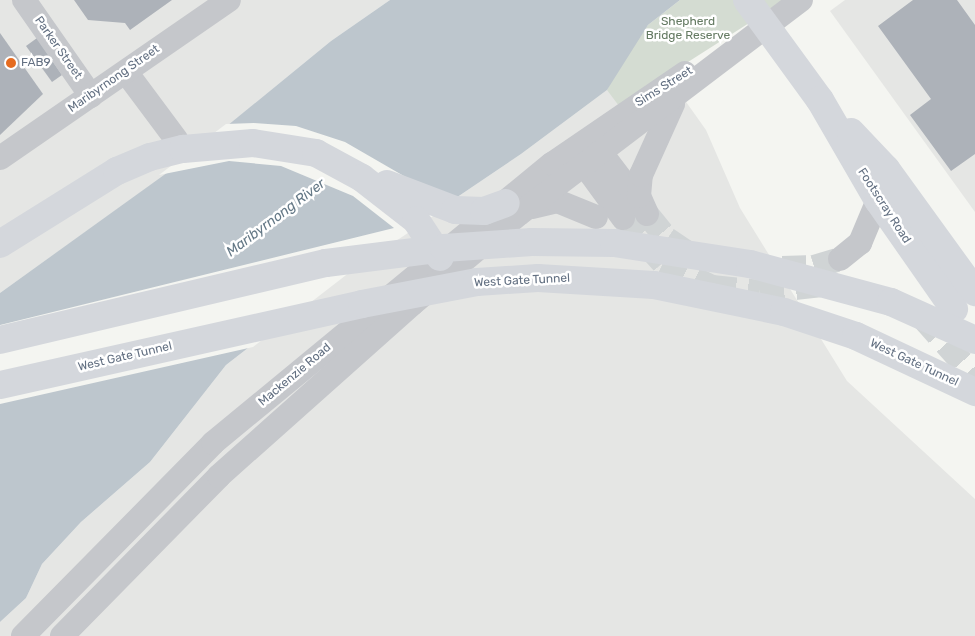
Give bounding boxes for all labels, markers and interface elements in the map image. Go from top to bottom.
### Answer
street label: Parker Street [31,14,85,82]
park label: Shepherd Bridge Reserve [646,15,730,43]
street label: Maribyrnong Street [66,42,162,116]
place label: FAB9 [21,56,51,70]
marker: FAB9 [5,57,17,69]
street label: Sims Street [633,64,695,110]
street label: Footscray Road [854,166,914,246]
water label: Maribyrnong River [223,175,329,261]
street label: West Gate Tunnel [474,271,570,291]
street label: West Gate Tunnel [867,336,961,390]
street label: West Gate Tunnel [76,339,174,375]
street label: Mackenzie Road [256,341,334,409]

